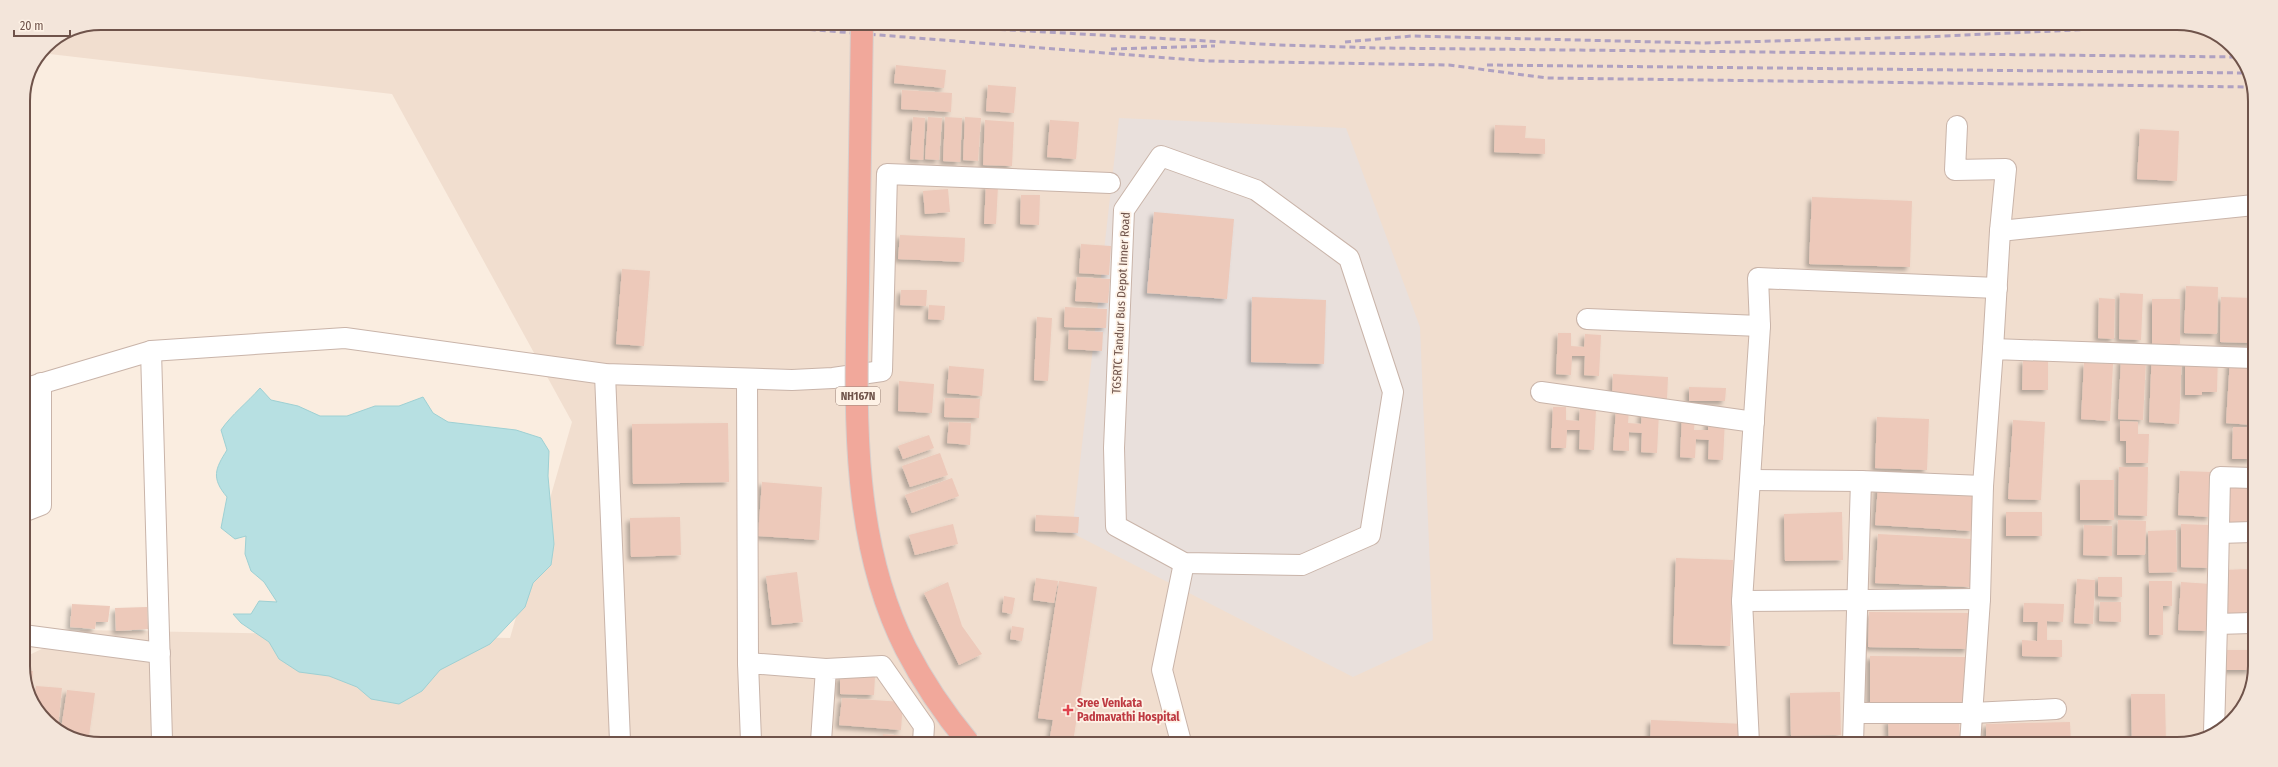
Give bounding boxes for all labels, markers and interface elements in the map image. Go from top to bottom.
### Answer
scale bar [14,12,70,38]
text: 20 m [20,19,44,33]
street label: TGSRTC Tandur Bus Depot Inner Road [1109,212,1133,394]
road number: NH167N [836,387,880,405]
place label: Sree Venkata Padmavathi Hospital [1077,696,1180,724]
marker: Sree Venkata Padmavathi Hospital [1062,704,1074,716]

